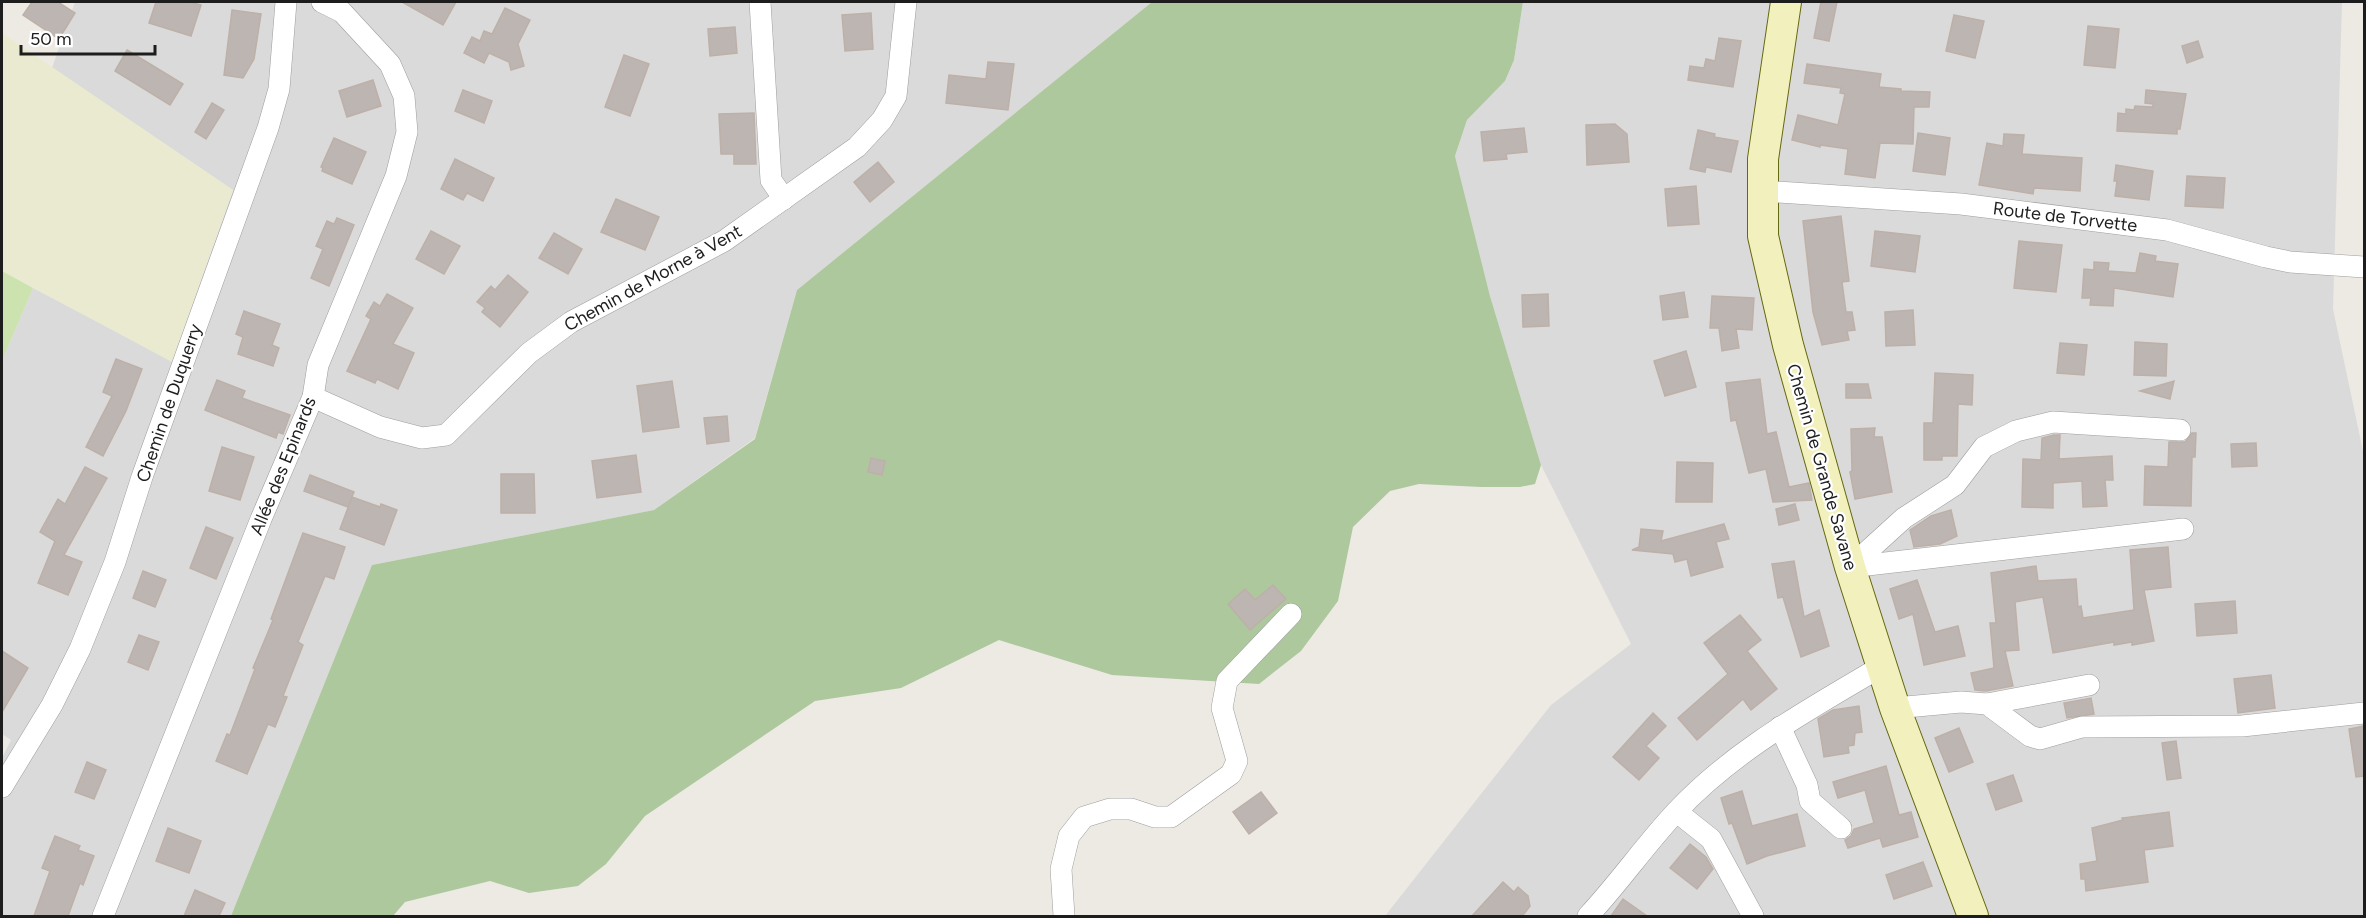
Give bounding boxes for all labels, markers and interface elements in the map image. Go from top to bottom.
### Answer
scale bar [21,18,154,56]
text: 50 m [30,28,72,50]
street label: Route de Torvette [1992,197,2139,237]
street label: Chemin de Morne à Vent [560,220,746,336]
street label: Chemin de Duquerry [132,320,207,485]
street label: Chemin de Grande Savane [1782,361,1862,573]
street label: Allée des Epinards [245,394,321,538]

